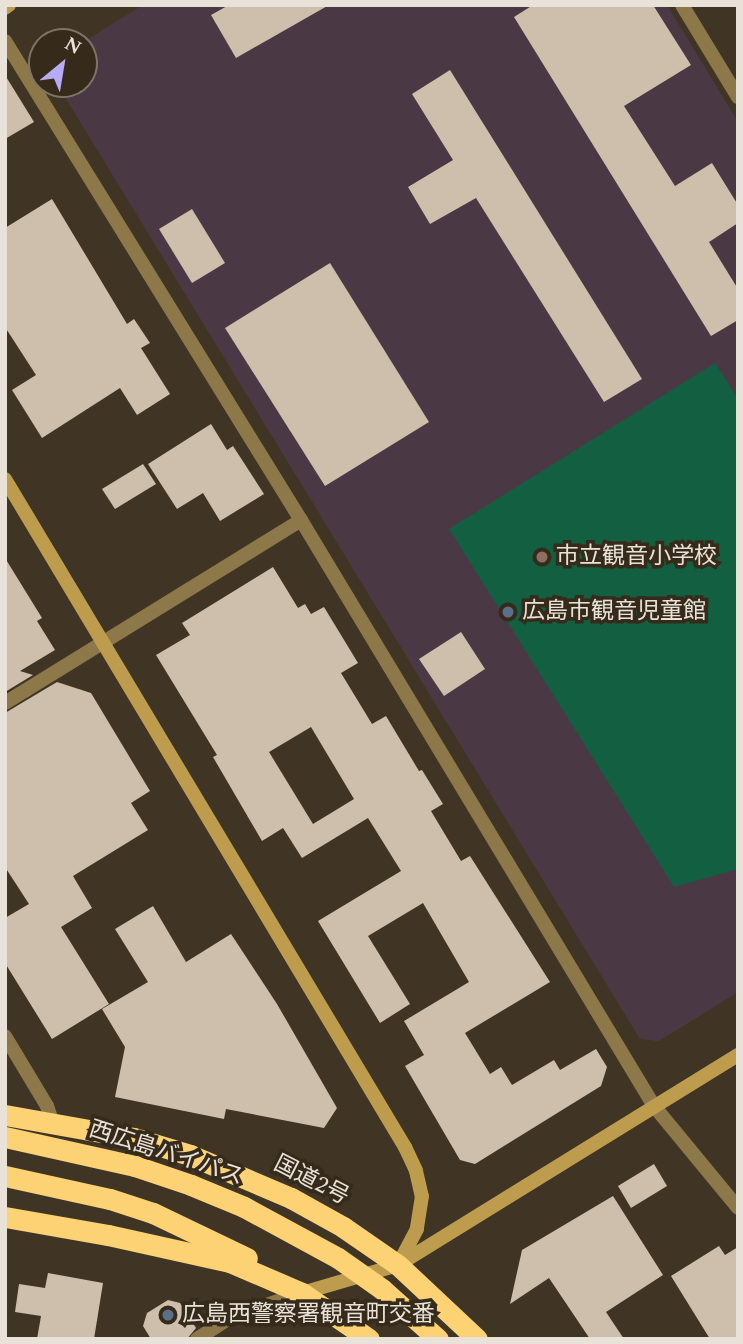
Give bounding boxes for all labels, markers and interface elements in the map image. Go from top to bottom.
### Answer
north arrow [28,28,98,98]
text: N [59,30,87,63]
place label: 市立観音小学校 [556,543,717,571]
marker: 市立観音小学校 [534,549,550,565]
place label: 広島市観音児童館 [522,598,706,626]
marker: 広島市観音児童館 [500,604,516,620]
street label: 西広島バイパス [85,1116,247,1192]
street label: 国道2号 [269,1150,353,1212]
place label: 広島西警察署観音町交番 [182,1301,435,1329]
marker: 広島西警察署観音町交番 [160,1307,176,1323]

